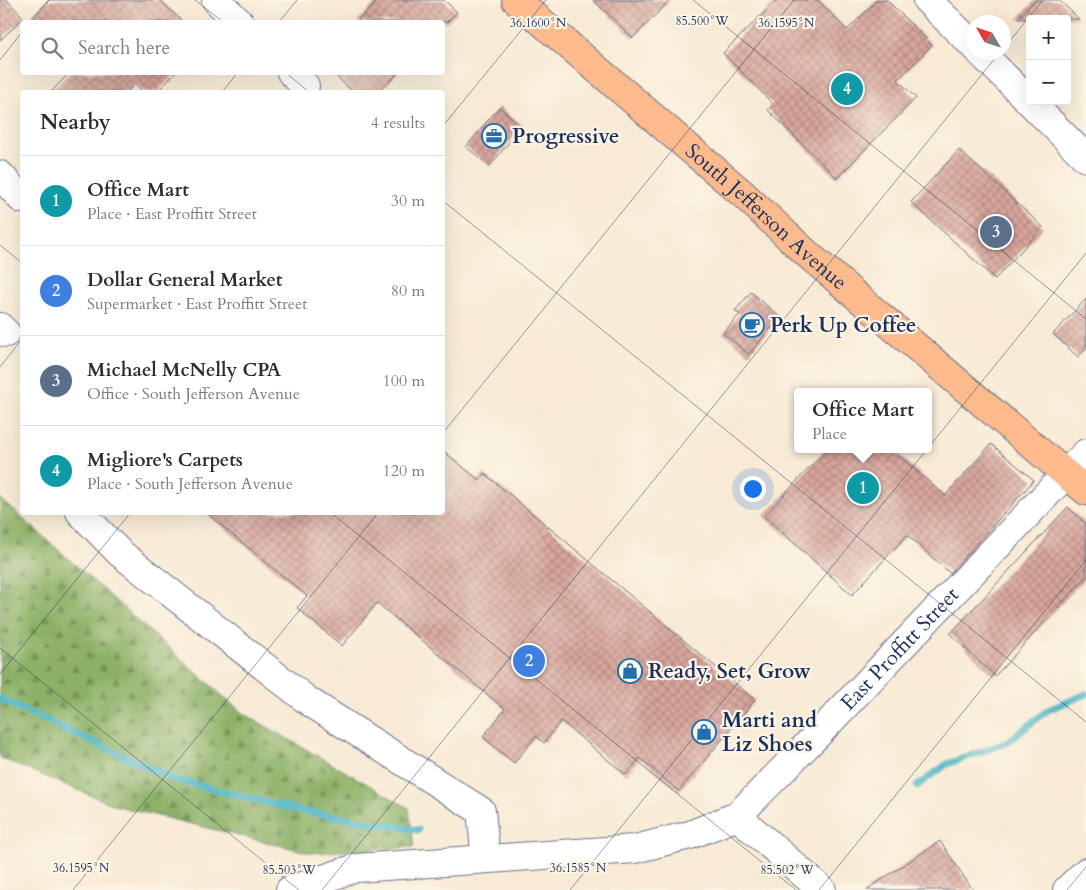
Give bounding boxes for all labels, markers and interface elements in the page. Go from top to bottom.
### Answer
text: 85.500°W [675,13,729,29]
text: 36.1600°N [510,15,567,31]
text: 36.1595°N [758,15,815,31]
north arrow [966,15,1011,60]
map controls [1026,15,1071,105]
button: + [1026,15,1071,60]
search box [20,20,445,75]
icon: search [38,34,66,62]
text: Search here [78,35,170,61]
button: − [1026,60,1071,105]
pin: 4 [831,70,863,108]
text: Nearby [40,108,111,137]
text: 4 results [371,112,425,134]
place label: Progressive [512,122,619,151]
office icon: Progressive [481,123,507,149]
street label: South Jefferson Avenue [679,137,853,296]
text: Office Mart [87,177,189,203]
text: 1 [52,190,60,212]
text: 30 m [391,190,425,212]
text: Place · East Proffitt Street [87,203,257,225]
pin: 3 [980,213,1012,251]
text: Dollar General Market [87,267,283,293]
text: 2 [52,280,60,302]
text: 80 m [391,280,425,302]
text: Supermarket · East Proffitt Street [87,293,307,315]
place label: Perk Up Coffee [770,311,916,340]
cafe icon: Perk Up Coffee [739,312,765,338]
text: Michael McNelly CPA [87,357,281,383]
text: 3 [52,370,60,392]
text: 100 m [383,370,425,392]
text: Office · South Jefferson Avenue [87,383,300,405]
popup [794,388,932,453]
text: Office Mart [812,397,914,423]
text: Place [812,423,847,445]
text: Migliore's Carpets [87,447,243,473]
text: 4 [52,460,60,482]
text: 120 m [383,460,425,482]
pin: 1 [847,469,879,507]
text: Place · South Jefferson Avenue [87,473,293,495]
your location [740,476,766,502]
street label: East Proffitt Street [834,580,966,717]
pin: 2 [513,642,545,680]
place label: Ready, Set, Grow [648,657,811,686]
shop icon: Ready, Set, Grow [617,658,643,684]
place label: Marti and Liz Shoes [722,706,817,759]
shop icon: Marti and Liz Shoes [691,719,717,745]
text: 36.1595°N [53,860,110,876]
text: 36.1585°N [550,860,607,876]
text: 85.503°W [262,862,316,878]
text: 85.502°W [760,862,814,878]

